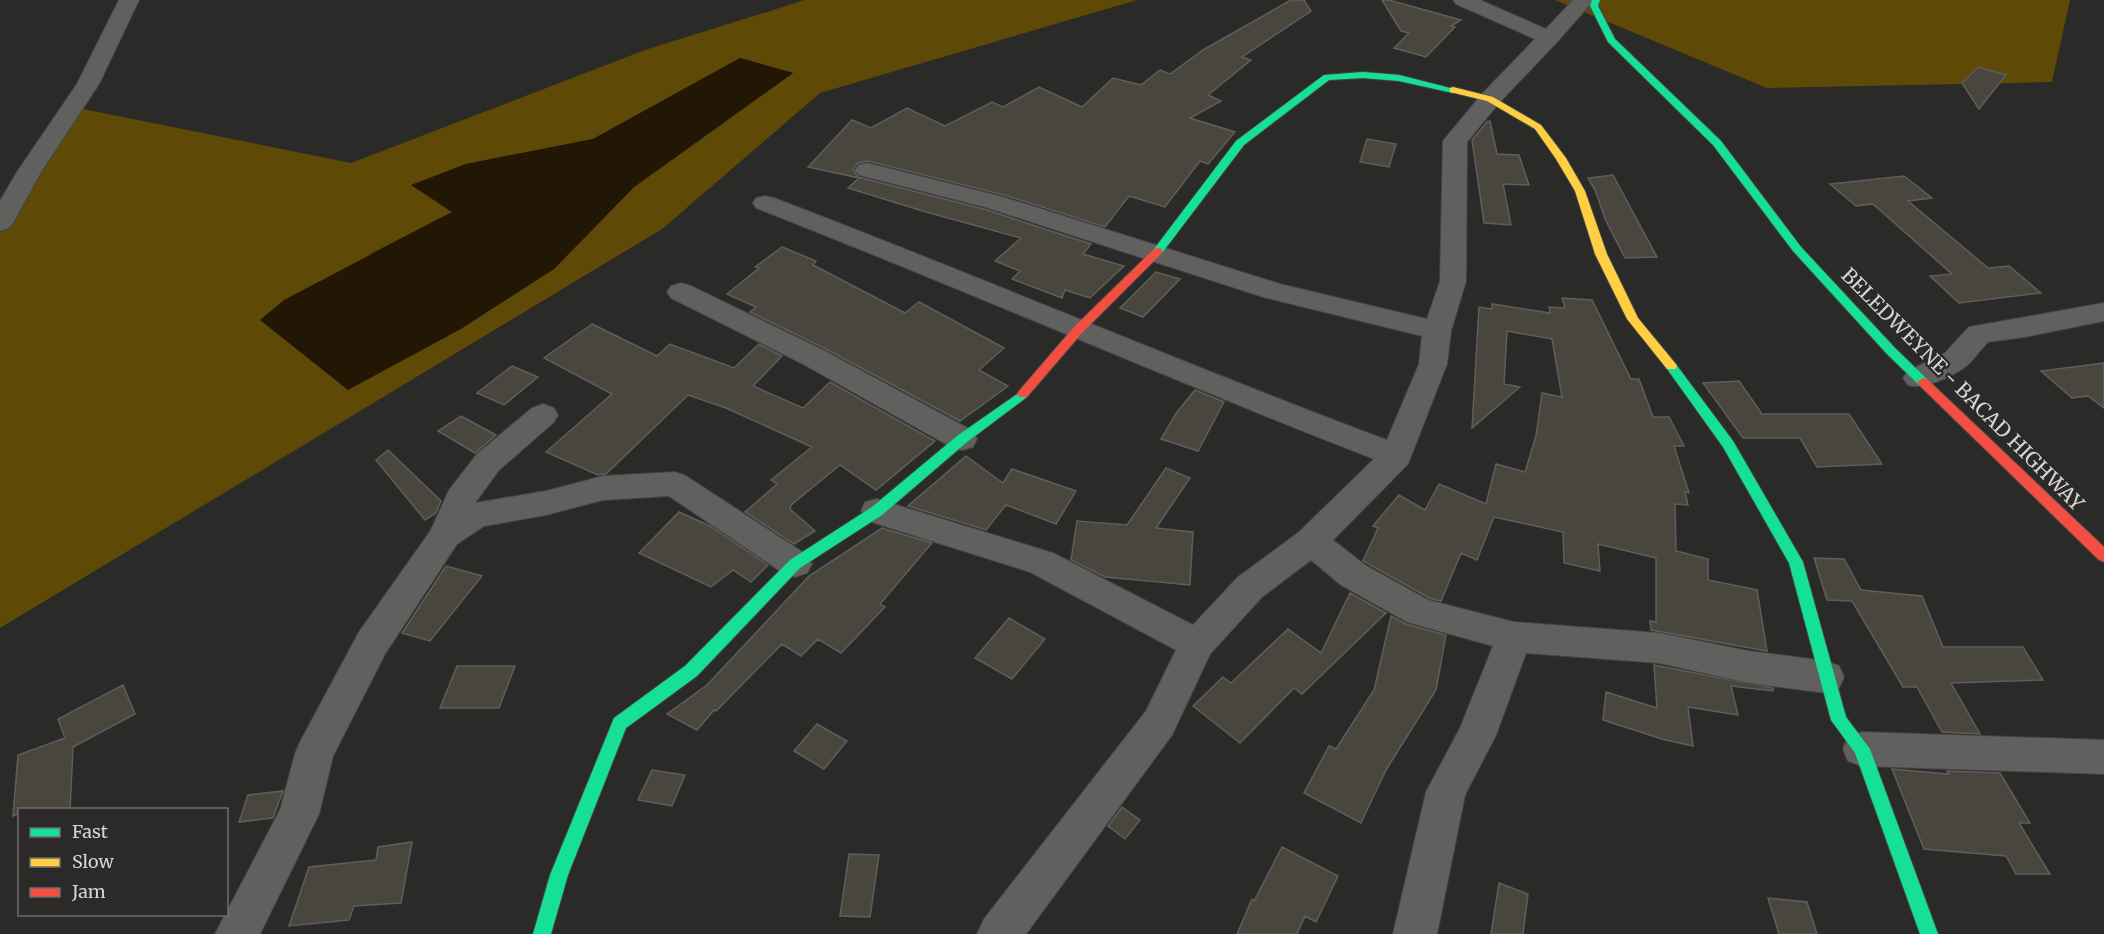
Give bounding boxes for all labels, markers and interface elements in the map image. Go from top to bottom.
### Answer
street label: BELEDWEYNE - BACAD HIGHWAY [1836,262,2090,516]
legend [18,808,228,916]
text: Fast [72,820,108,843]
text: Slow [72,850,115,873]
text: Jam [71,880,106,903]

